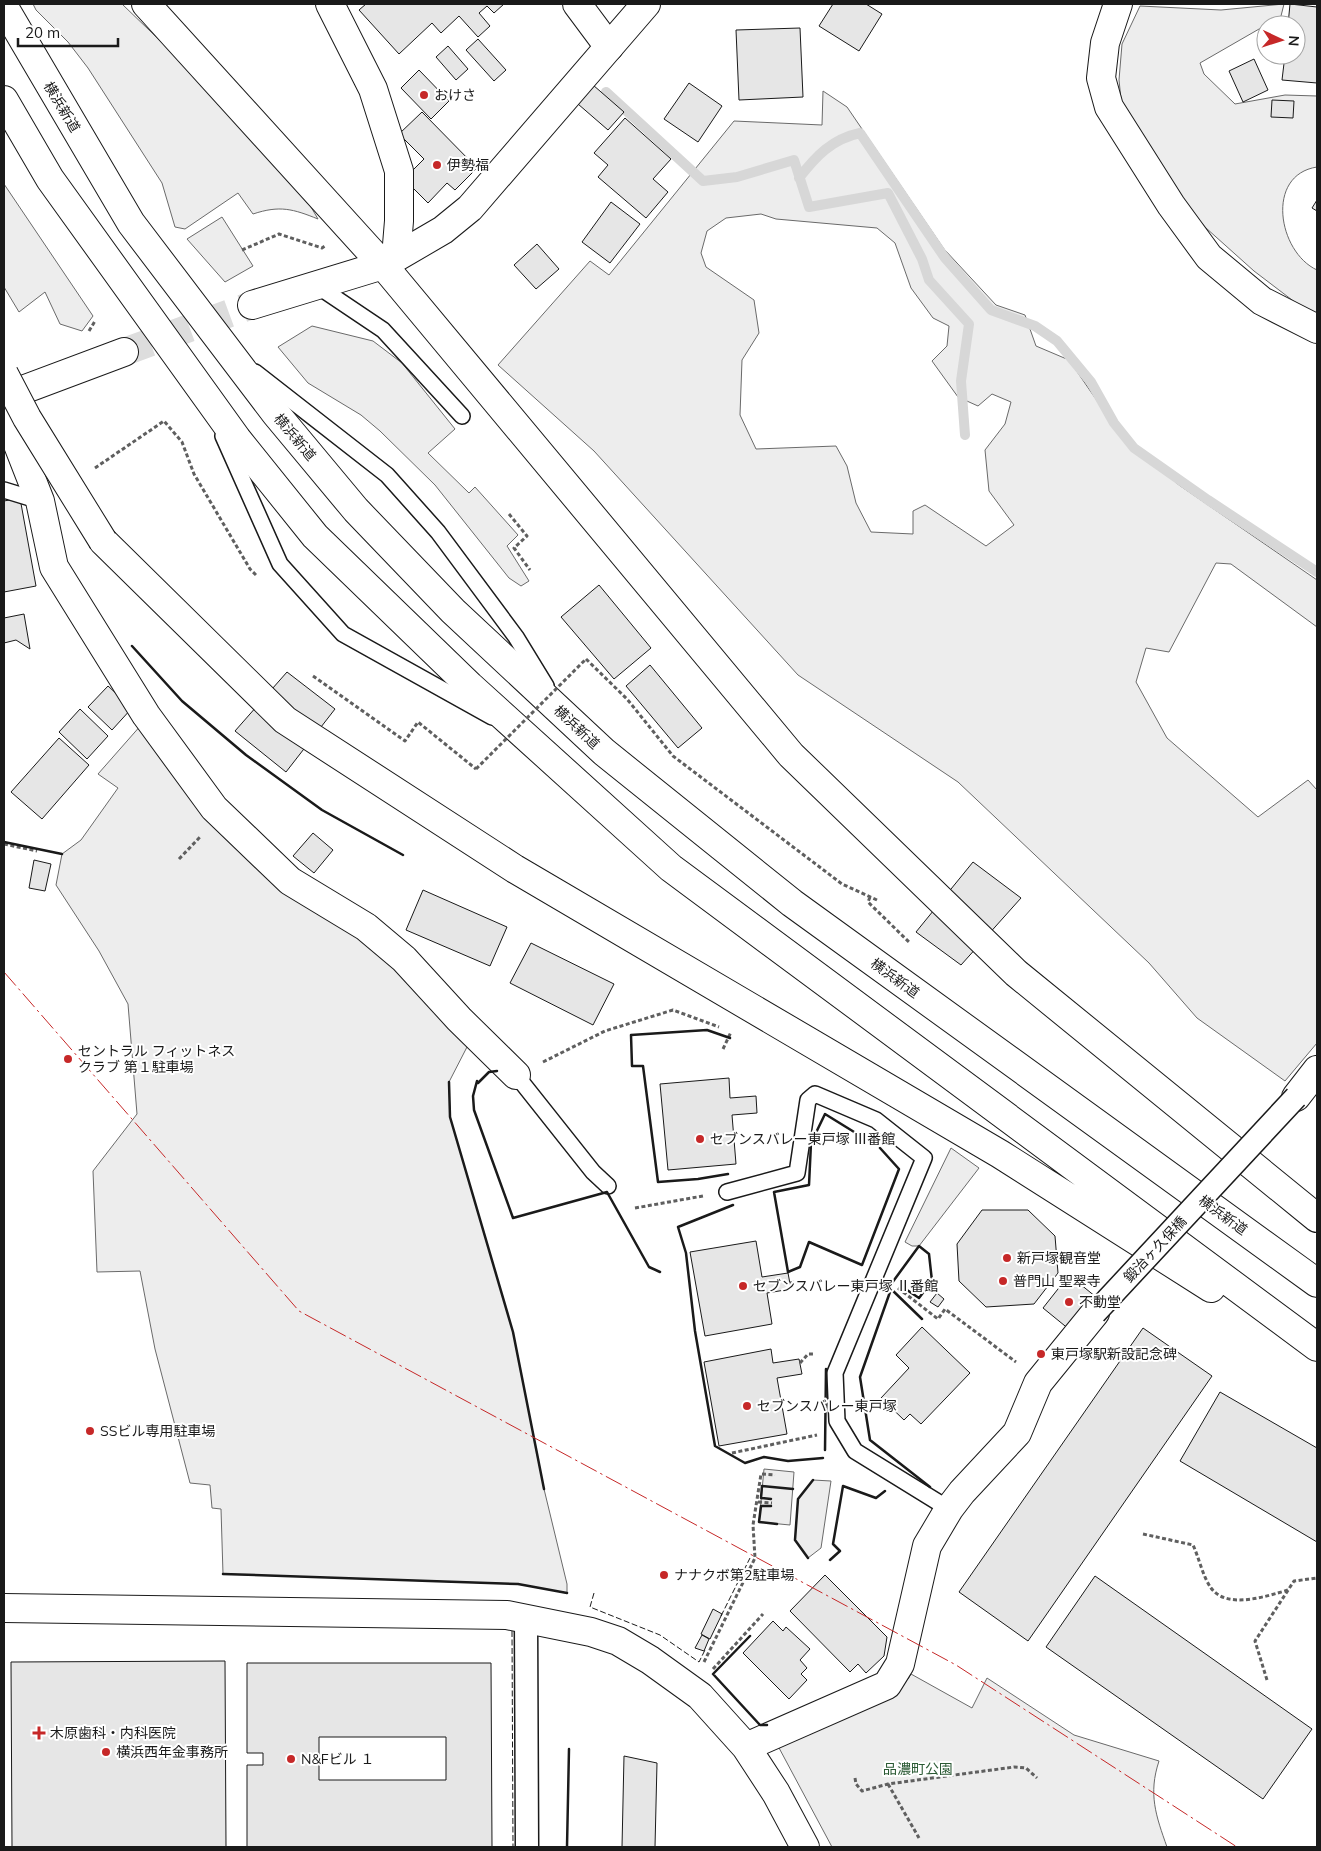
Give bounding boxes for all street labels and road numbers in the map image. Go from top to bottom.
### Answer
street label: 横浜新道 [40,78,84,136]
street label: 横浜新道 [270,410,320,464]
street label: 横浜新道 [550,701,604,753]
street label: 横浜新道 [867,954,923,1002]
street label: 横浜新道 [1195,1191,1251,1239]
street label: 鍛治ヶ久保橋 [1120,1212,1190,1286]

